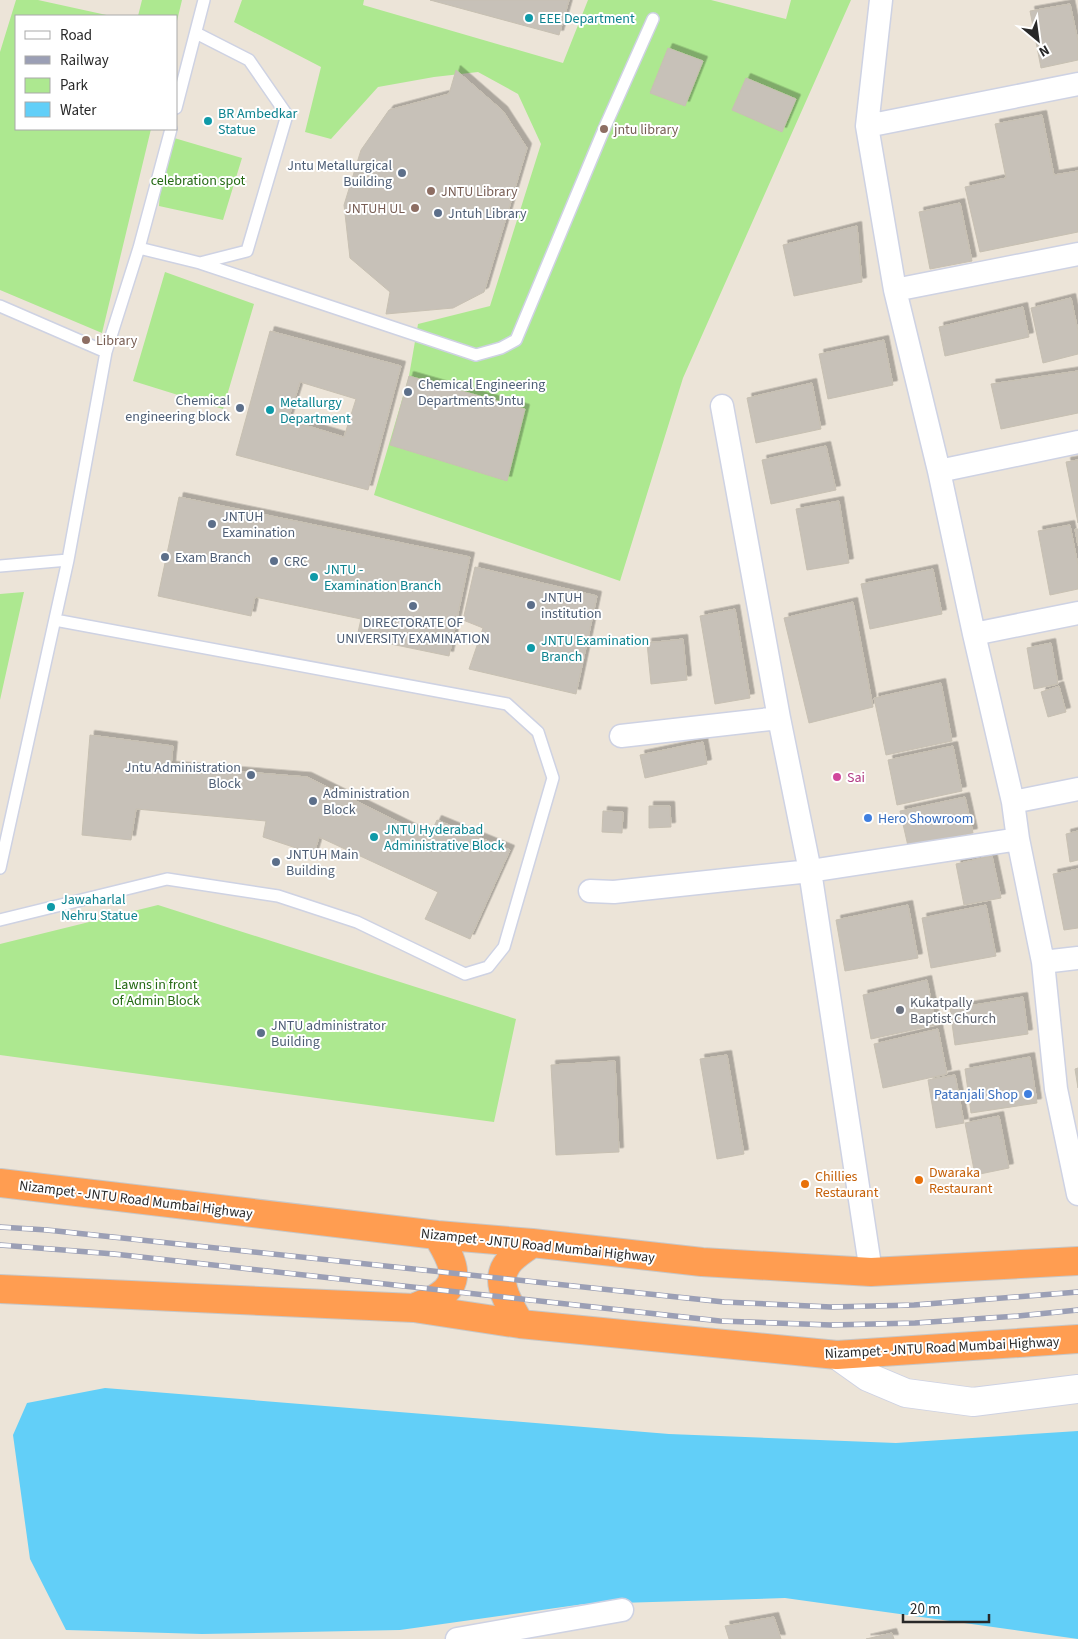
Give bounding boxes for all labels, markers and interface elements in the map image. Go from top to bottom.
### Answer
place label: EEE Department [539,9,635,29]
marker: EEE Department [523,12,535,24]
legend [15,15,178,130]
north arrow [1013,15,1063,65]
text: Road [60,25,92,46]
text: N [1035,39,1053,61]
text: Railway [60,50,109,71]
text: Park [60,75,89,96]
text: Water [60,100,97,121]
place label: BR Ambedkar Statue [218,104,298,140]
marker: BR Ambedkar Statue [202,115,214,127]
place label: jntu library [613,120,679,140]
marker: jntu library [598,123,610,135]
place label: Jntu Metallurgical Building [287,156,392,192]
marker: Jntu Metallurgical Building [396,167,408,179]
park label: celebration spot [151,171,246,191]
place label: JNTU Library [441,182,518,202]
marker: JNTU Library [425,185,437,197]
place label: JNTUH UL [345,199,405,219]
marker: JNTUH UL [409,202,421,214]
place label: Jntuh Library [448,204,527,224]
marker: Jntuh Library [432,207,444,219]
place label: Library [96,331,138,351]
marker: Library [80,334,92,346]
place label: Chemical Engineering Departments Jntu [418,375,545,411]
marker: Chemical Engineering Departments Jntu [402,386,414,398]
place label: Chemical engineering block [125,391,230,427]
place label: Metallurgy Department [280,393,351,429]
marker: Chemical engineering block [234,402,246,414]
marker: Metallurgy Department [264,404,276,416]
place label: JNTUH Examination [222,507,295,543]
marker: JNTUH Examination [206,518,218,530]
place label: Exam Branch [175,548,251,568]
marker: Exam Branch [159,551,171,563]
place label: CRC [284,552,308,572]
marker: CRC [268,555,280,567]
place label: JNTU - Examination Branch [324,560,441,596]
marker: JNTU - Examination Branch [308,571,320,583]
place label: JNTUH institution [541,588,602,624]
marker: JNTUH institution [525,599,537,611]
marker: DIRECTORATE OF UNIVERSITY EXAMINATION [407,600,419,612]
place label: DIRECTORATE OF UNIVERSITY EXAMINATION [336,613,490,649]
place label: JNTU Examination Branch [541,631,649,667]
marker: JNTU Examination Branch [525,642,537,654]
place label: Jntu Administration Block [125,758,241,794]
place label: Sai [847,768,865,788]
marker: Jntu Administration Block [245,769,257,781]
marker: Sai [831,771,843,783]
place label: Administration Block [323,784,410,820]
marker: Administration Block [307,795,319,807]
place label: Hero Showroom [878,809,973,829]
marker: Hero Showroom [862,812,874,824]
place label: JNTU Hyderabad Administrative Block [384,820,504,856]
marker: JNTU Hyderabad Administrative Block [368,831,380,843]
place label: JNTUH Main Building [286,845,359,881]
marker: JNTUH Main Building [270,856,282,868]
place label: Jawaharlal Nehru Statue [61,890,138,926]
marker: Jawaharlal Nehru Statue [45,901,57,913]
park label: Lawns in front of Admin Block [112,975,200,1011]
place label: Kukatpally Baptist Church [910,993,996,1029]
marker: Kukatpally Baptist Church [894,1004,906,1016]
place label: JNTU administrator Building [271,1016,386,1052]
marker: JNTU administrator Building [255,1027,267,1039]
place label: Patanjali Shop [934,1085,1018,1105]
marker: Patanjali Shop [1022,1088,1034,1100]
place label: Dwaraka Restaurant [929,1163,993,1199]
place label: Chillies Restaurant [815,1167,879,1203]
marker: Dwaraka Restaurant [913,1174,925,1186]
street label: Nizampet - JNTU Road Mumbai Highway [18,1176,254,1224]
marker: Chillies Restaurant [799,1178,811,1190]
street label: Nizampet - JNTU Road Mumbai Highway [420,1224,656,1268]
street label: Nizampet - JNTU Road Mumbai Highway [824,1332,1060,1364]
scale bar [903,1592,989,1624]
text: 20 m [910,1599,940,1620]

